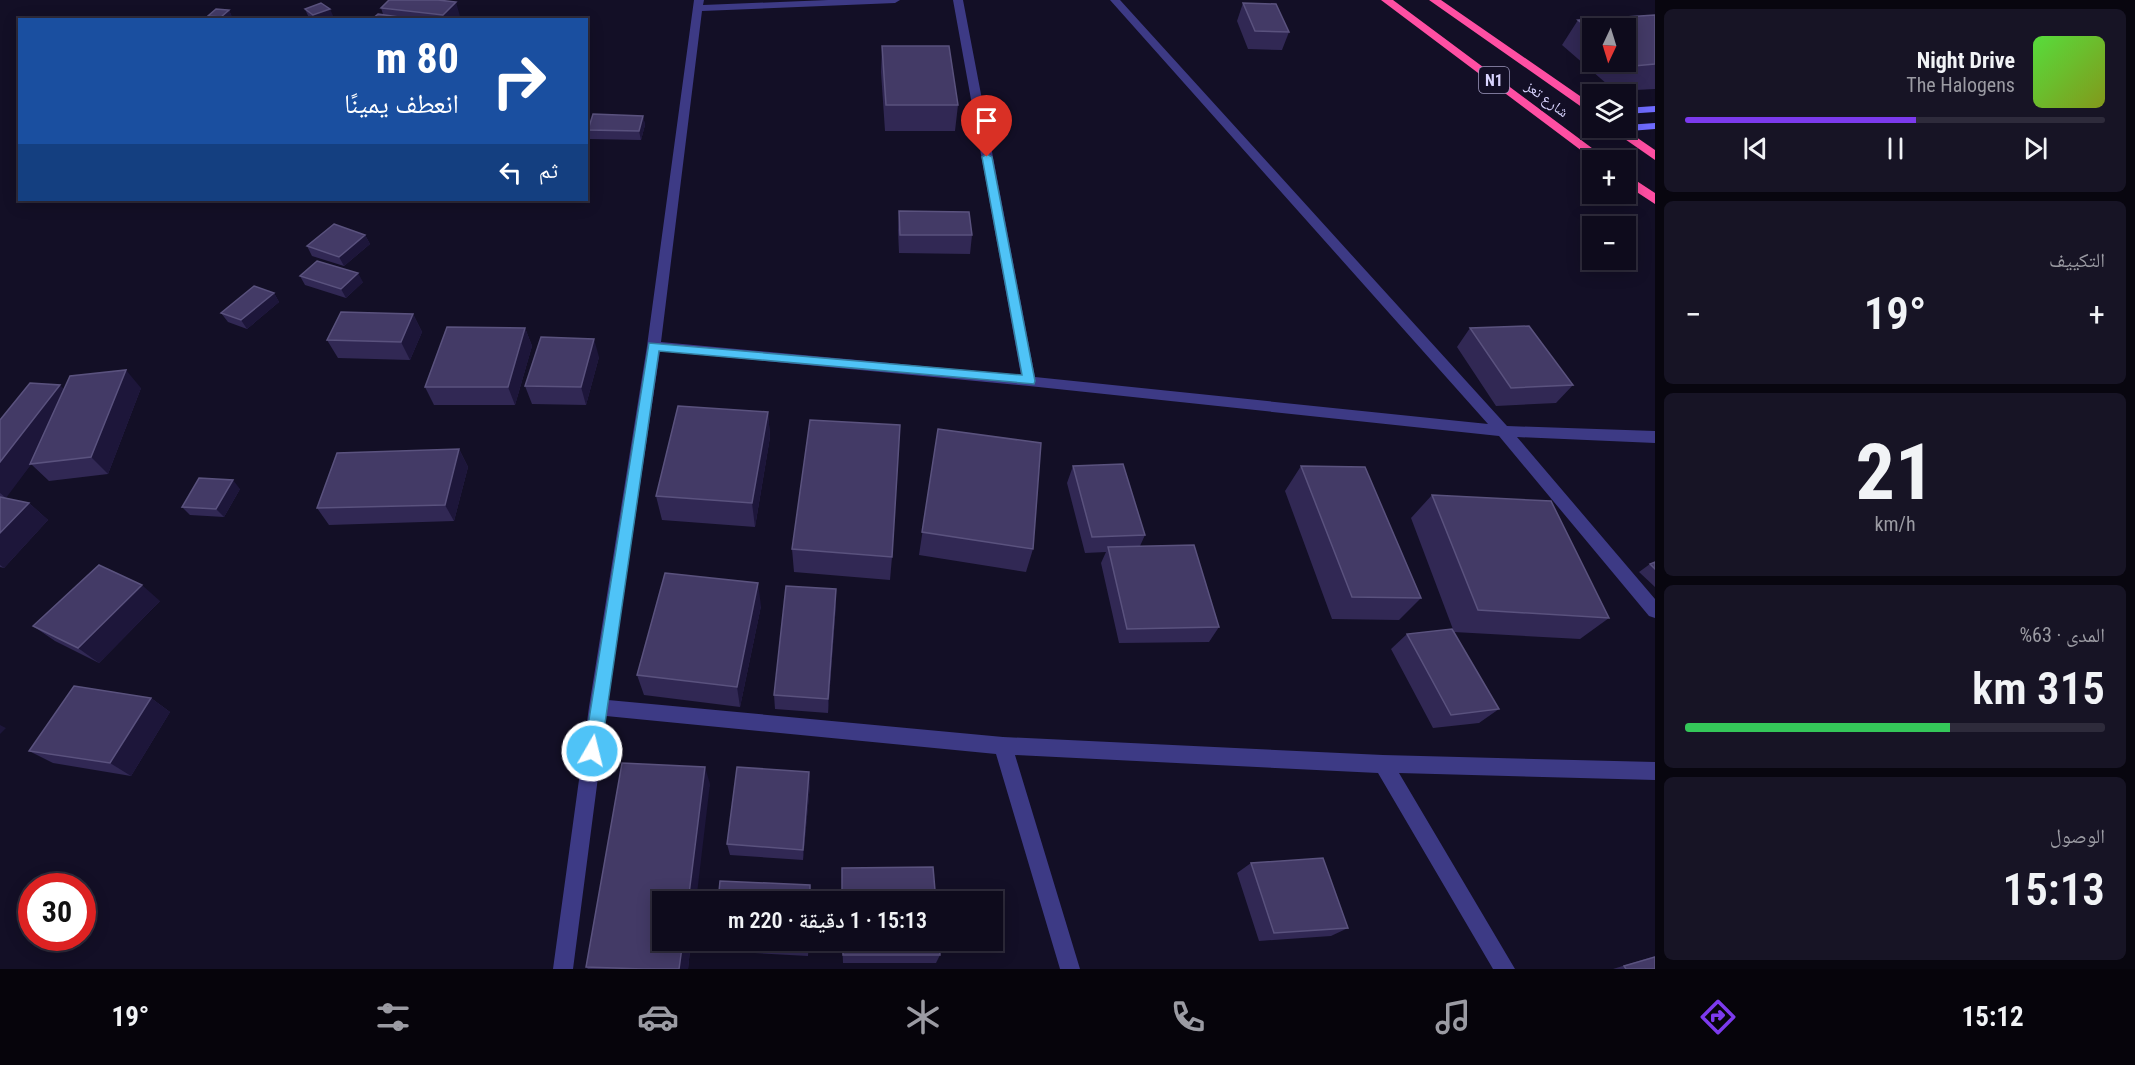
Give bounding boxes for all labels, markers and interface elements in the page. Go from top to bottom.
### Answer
north arrow [1582,18,1636,72]
map controls [1582,18,1636,270]
text: 80 m [376,34,459,83]
icon: right [480,42,558,120]
text: Night Drive [1917,48,2015,73]
road number: N1 [1479,67,1509,93]
text: The Halogens [1906,73,2015,97]
street label: شارع تعز [1520,76,1572,122]
button: layers [1582,84,1636,138]
text: انعطف يمينًا [344,88,459,120]
pin [961,95,1012,157]
icon: arrive [970,104,1003,137]
icon: previous [1739,132,1772,165]
icon: pause [1879,132,1912,165]
icon: next [2019,132,2052,165]
button: + [1582,150,1636,204]
icon: left [494,156,527,189]
text: ثم [539,158,558,183]
button: − [1582,216,1636,270]
text: التكييف [2049,248,2105,272]
text: 19° [1864,287,1926,340]
text: − [1685,295,1702,334]
text: + [2089,295,2105,334]
text: 21 [1856,427,1934,518]
text: km/h [1874,512,1916,536]
text: المدى · 63% [2019,623,2105,647]
text: 315 km [1972,662,2105,715]
position arrow [560,719,624,783]
text: الوصول [2050,824,2105,848]
text: 15:13 [2003,863,2105,916]
speed limit sign: 30 [18,873,96,951]
text: 15:13 · 1 دقيقة · 220 m [728,908,927,933]
icon: filters [372,996,414,1038]
icon: car [637,996,679,1038]
icon: climate [902,996,944,1038]
icon: phone [1167,996,1209,1038]
icon: music [1432,996,1474,1038]
icon: directions [1697,996,1739,1038]
text: 19° [112,1001,149,1033]
text: 15:12 [1962,1001,2024,1033]

